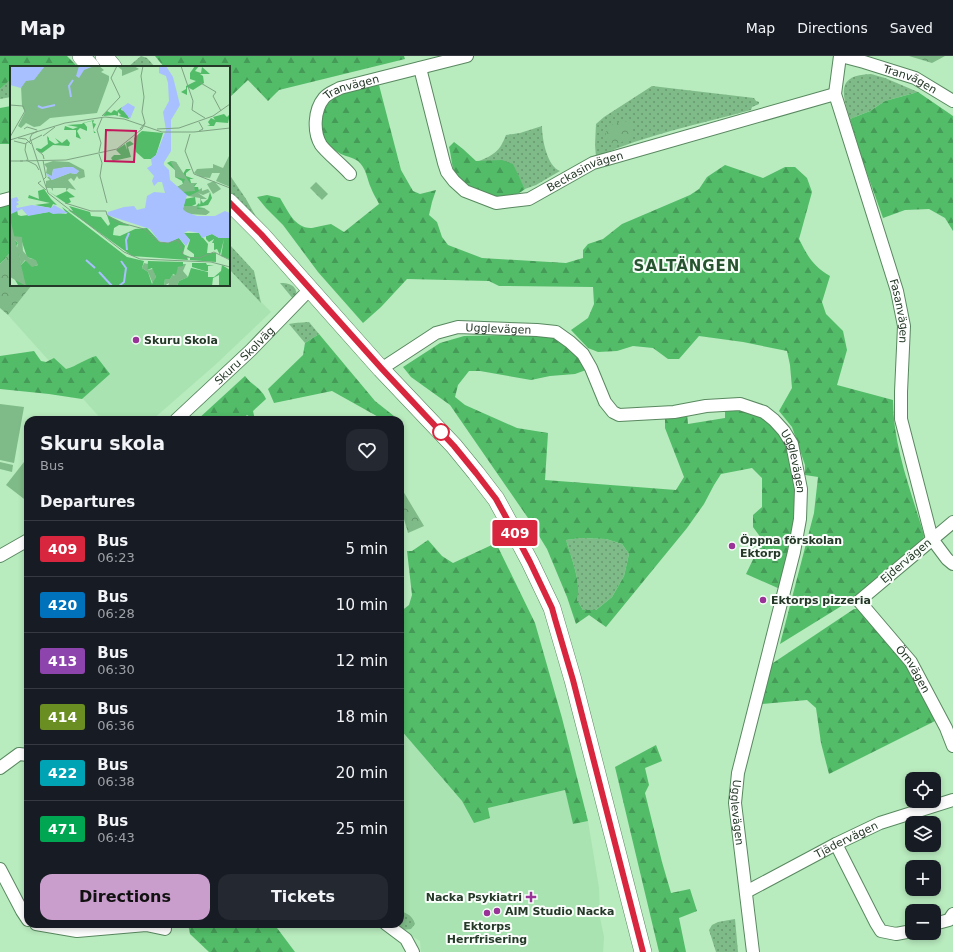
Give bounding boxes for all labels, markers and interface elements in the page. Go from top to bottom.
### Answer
text: Map [20,17,65,39]
text: Map [746,20,775,36]
text: Directions [797,20,868,36]
text: Saved [890,20,933,36]
street label: Tranvägen [881,62,939,96]
inset map [10,66,230,286]
street label: Tranvägen [320,72,380,102]
street label: Beckasinvägen [544,148,625,194]
district label: SALTÄNGEN [634,256,740,275]
street label: Fasanvägen [887,277,911,344]
street label: Ugglevägen [465,321,532,336]
street label: Skuru Skolväg [212,324,277,387]
place label: Skuru Skola [144,334,218,347]
marker: Skuru Skola [131,335,141,345]
unlabelled marker [432,423,450,441]
street label: Ugglevägen [778,427,808,493]
button: heart [346,429,388,471]
text: Skuru skola [40,432,165,454]
text: Bus [40,458,64,473]
text: Departures [40,493,135,511]
line badge: 409 [492,520,538,546]
text: 409 [500,525,530,541]
text: Bus [97,532,128,550]
place label: Öppna förskolan Ektorp [740,533,842,560]
street label: Ejdervägen [878,536,934,586]
text: 5 min [345,540,388,558]
text: 409 [48,541,77,557]
marker: Öppna förskolan Ektorp [727,541,737,551]
text: 06:23 [97,550,135,565]
text: Bus [97,588,128,606]
place label: Ektorps pizzeria [771,594,871,607]
marker: Ektorps pizzeria [758,595,768,605]
text: 10 min [336,596,388,614]
text: 420 [48,597,77,613]
text: 06:28 [97,606,135,621]
street label: Örnvägen [893,643,933,695]
text: Bus [97,644,128,662]
text: 12 min [336,652,388,670]
text: 413 [48,653,77,669]
text: 06:30 [97,662,135,677]
text: Bus [97,700,128,718]
text: 18 min [336,708,388,726]
text: 414 [48,709,77,725]
text: 06:36 [97,718,135,733]
text: Bus [97,756,128,774]
text: 20 min [336,764,388,782]
text: 422 [48,765,77,781]
map controls [905,772,941,940]
button: locate [905,772,941,808]
text: 06:38 [97,774,135,789]
street label: Ugglevägen [728,779,747,846]
text: Bus [97,812,128,830]
button: layers [905,816,941,852]
street label: Tjädervägen [811,819,880,861]
text: 25 min [336,820,388,838]
text: 471 [48,821,77,837]
text: 06:43 [97,830,135,845]
button: + [905,860,941,896]
button: Directions [40,874,210,920]
button: Tickets [218,874,388,920]
place label: Nacka Psykiatri [426,891,522,904]
marker: Nacka Psykiatri [525,891,537,903]
button: − [905,904,941,940]
place label: AIM Studio Nacka [505,905,614,918]
marker: AIM Studio Nacka [492,906,502,916]
marker: Ektorps Herrfrisering [482,908,492,918]
place label: Ektorps Herrfrisering [447,920,527,946]

